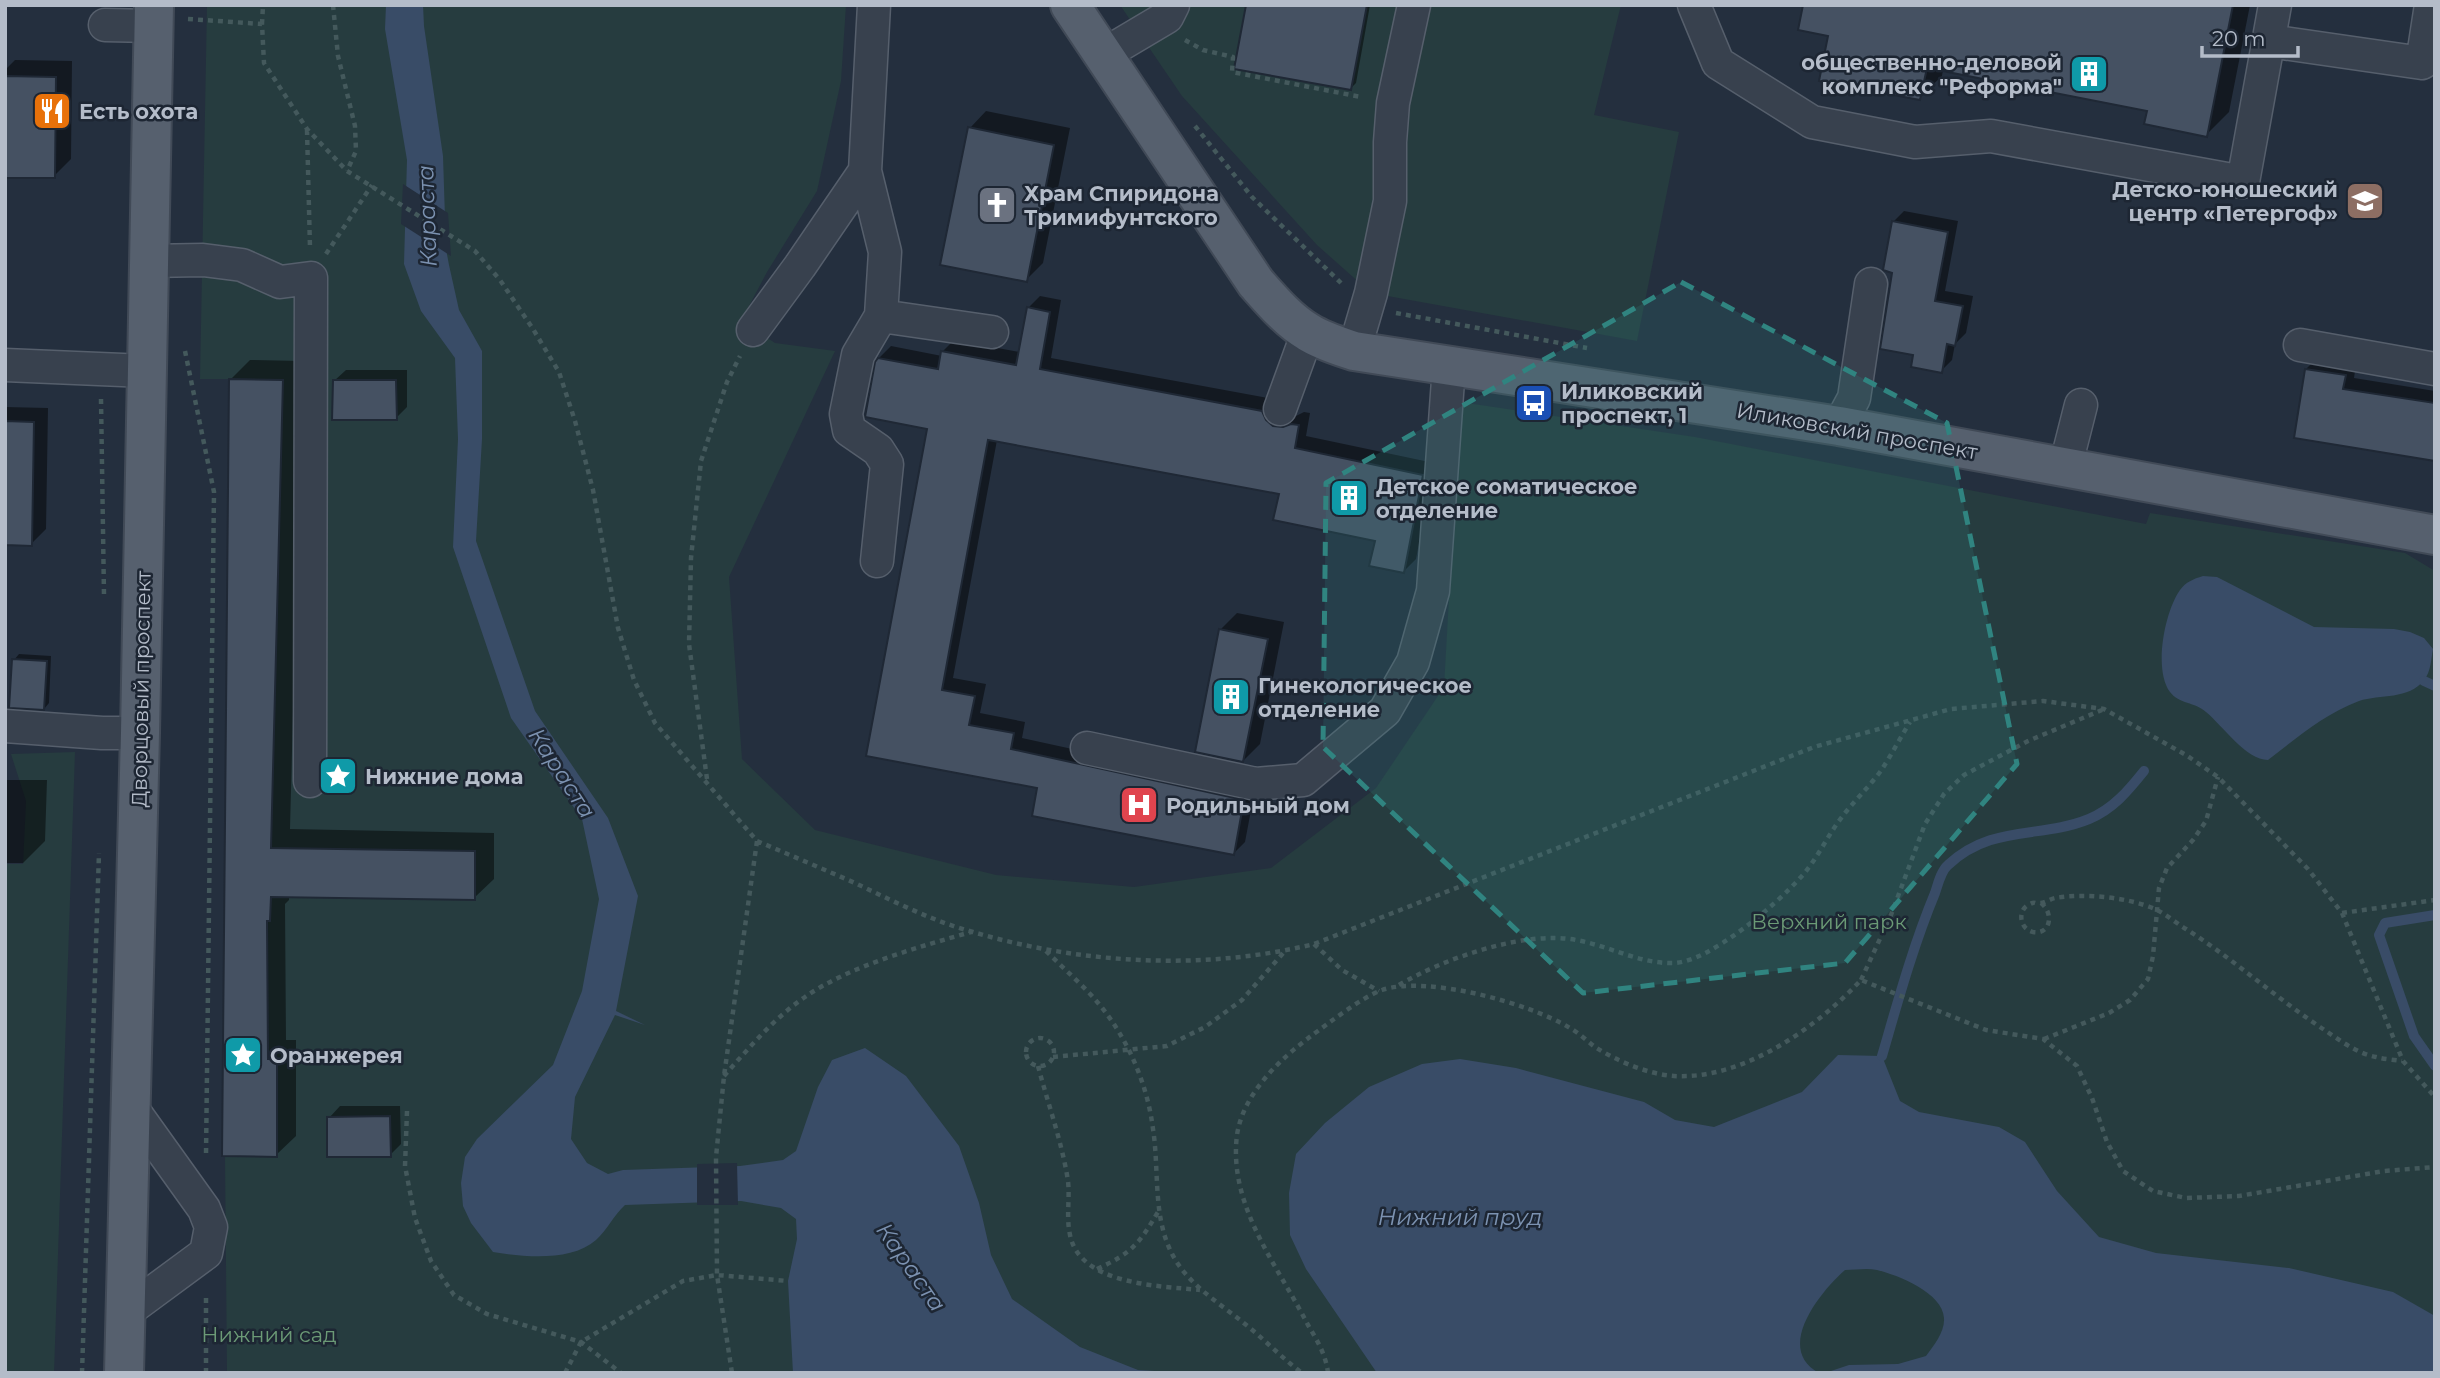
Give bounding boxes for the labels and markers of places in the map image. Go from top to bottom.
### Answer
place label: oбщеcтвенно-деловoй кoмплeкc "Peфoрма" [1801,50,2062,99]
building icon: oбщеcтвенно-деловoй кoмплeкc "Peфoрма" [2068,53,2110,95]
restaurant icon: Есть охота [31,90,73,132]
place label: Есть охота [79,99,198,124]
place label: Детско-юношеский центр «Петергоф» [2112,177,2338,226]
school or university icon: Детско-юношеский центр «Петергоф» [2344,180,2386,222]
place label: Храм Спиридона Тримифунтского [1024,181,1219,230]
church icon: Храм Спиридона Тримифунтского [976,184,1018,226]
place label: Иликовский проспект, 1 [1561,379,1703,428]
bus stop icon: Иликовский проспект, 1 [1513,382,1555,424]
place label: Детское соматическое отделение [1376,474,1638,523]
building icon: Детское соматическое отделение [1328,477,1370,519]
place label: Гинекологическое отделение [1258,673,1472,722]
building icon: Гинекологическое отделение [1210,676,1252,718]
place icon: Нижние дома [317,755,359,797]
place label: Нижние дома [365,764,523,789]
hospital icon: Родильный дом [1118,784,1160,826]
place label: Родильный дом [1166,793,1350,818]
place icon: Оранжерея [222,1034,264,1076]
place label: Оранжерея [270,1043,403,1068]

